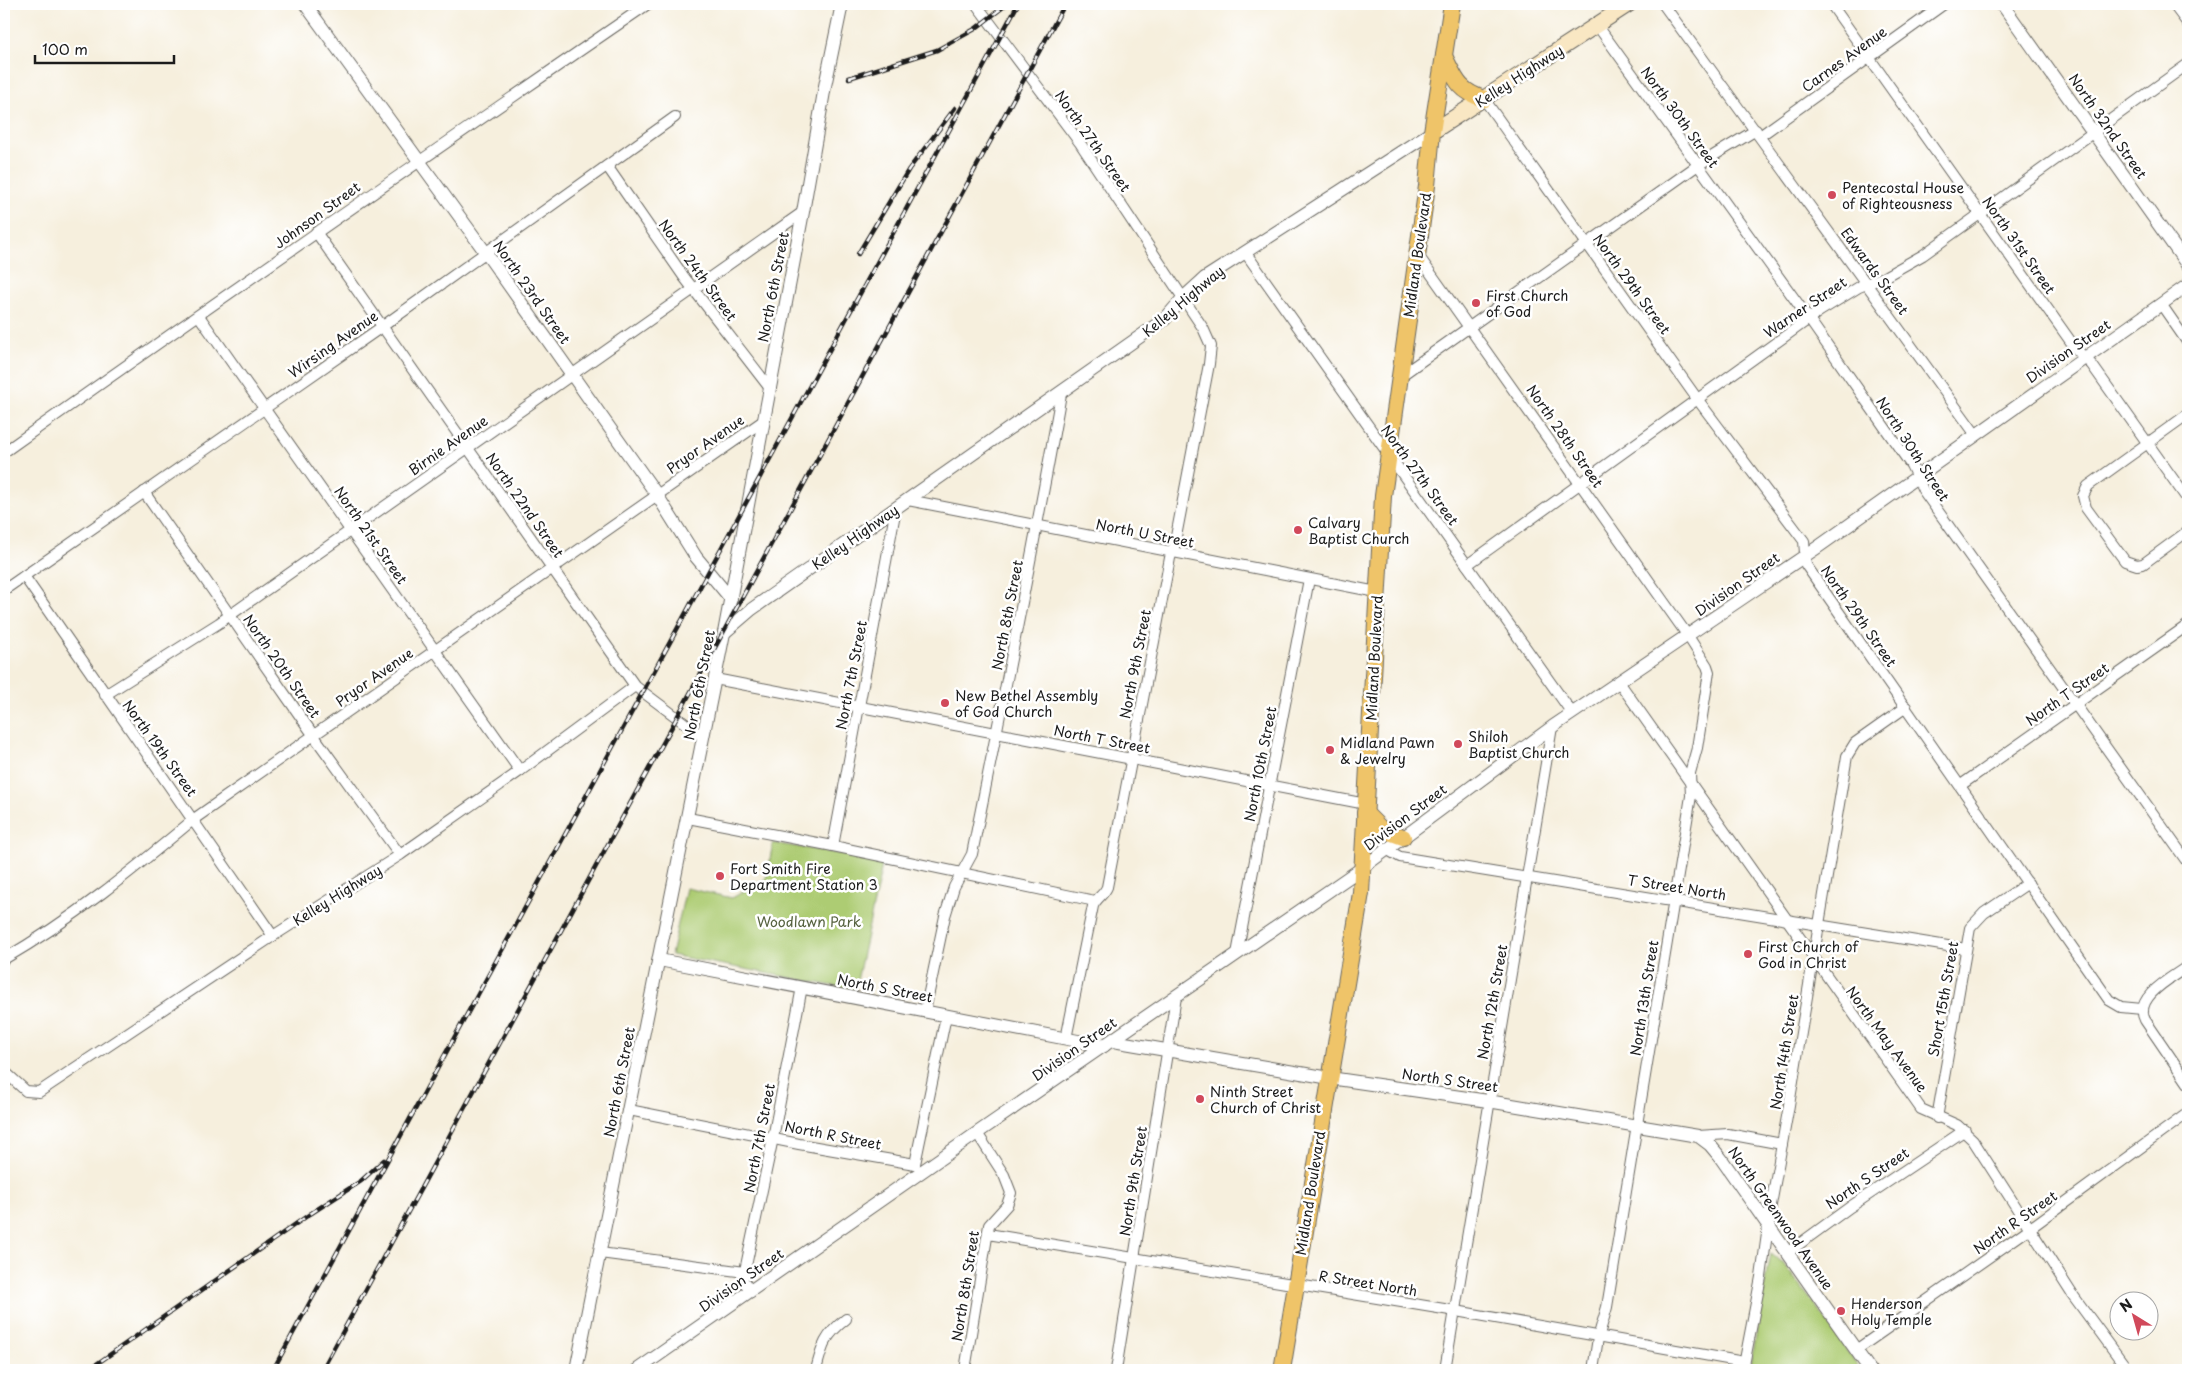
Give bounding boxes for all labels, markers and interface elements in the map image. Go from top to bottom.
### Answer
street label: Carnes Avenue [1797,21,1891,97]
scale bar [35,32,174,64]
text: 100 m [42,37,88,60]
street label: Kelley Highway [1471,40,1567,112]
street label: North 30th Street [1636,62,1724,172]
street label: North 32nd Street [2064,69,2153,183]
street label: North 27th Street [1050,86,1136,196]
street label: Johnson Street [269,176,365,254]
place label: Pentecostal House of Righteousness [1842,177,1964,214]
marker: Pentecostal House of Righteousness [1826,189,1838,201]
street label: Midland Boulevard [1398,191,1436,319]
street label: North 31st Street [1977,192,2061,298]
street label: North 24th Street [654,215,742,325]
street label: Edwards Street [1836,223,1914,319]
street label: North 29th Street [1588,229,1676,339]
street label: North 6th Street [752,230,794,344]
street label: North 23rd Street [488,236,576,348]
street label: Kelley Highway [1137,260,1229,342]
street label: Warner Street [1759,271,1851,343]
place label: First Church of God [1486,285,1568,322]
marker: First Church of God [1470,297,1482,309]
street label: Wirsing Avenue [284,305,382,383]
street label: Division Street [2021,314,2115,388]
street label: North 28th Street [1522,380,1609,492]
street label: North 30th Street [1871,393,1955,506]
street label: Pryor Avenue [662,409,748,479]
street label: Birnie Avenue [404,410,492,480]
street label: North 27th Street [1376,420,1464,530]
street label: North 22nd Street [481,448,569,562]
street label: North 21st Street [329,482,413,588]
street label: Kelley Highway [807,499,903,575]
place label: Calvary Baptist Church [1308,512,1409,549]
street label: North U Street [1094,513,1196,553]
marker: Calvary Baptist Church [1292,524,1304,536]
street label: Division Street [1690,547,1784,621]
street label: North 8th Street [986,558,1028,672]
street label: North 29th Street [1816,561,1902,671]
street label: Midland Boulevard [1360,594,1388,721]
street label: North 9th Street [1114,607,1156,720]
street label: North 20th Street [238,610,326,722]
street label: North 7th Street [830,618,872,731]
street label: North 6th Street [678,628,720,742]
street label: Pryor Avenue [331,642,417,712]
street label: North T Street [2021,657,2113,731]
place label: New Bethel Assembly of God Church [955,685,1098,722]
street label: North 19th Street [118,695,203,801]
marker: New Bethel Assembly of God Church [939,697,951,709]
street label: North 10th Street [1239,704,1282,824]
street label: North T Street [1052,719,1152,759]
place label: Shiloh Baptist Church [1468,726,1569,763]
place label: Midland Pawn & Jewelry [1340,732,1435,769]
marker: Shiloh Baptist Church [1452,738,1464,750]
marker: Midland Pawn & Jewelry [1324,744,1336,756]
street label: Division Street [1359,779,1451,855]
place label: Fort Smith Fire Department Station 3 [730,858,878,895]
street label: Kelley Highway [288,859,386,931]
street label: T Street North [1626,869,1728,905]
marker: Fort Smith Fire Department Station 3 [714,870,726,882]
park label: Woodlawn Park [757,911,862,932]
place label: First Church of God in Christ [1758,936,1859,973]
street label: North 13th Street [1625,938,1664,1057]
street label: Short 15th Street [1923,939,1964,1058]
street label: North 12th Street [1472,942,1513,1061]
marker: First Church of God in Christ [1742,948,1754,960]
street label: North S Street [835,968,935,1008]
street label: North May Avenue [1841,982,1933,1097]
street label: North 14th Street [1765,992,1804,1111]
street label: Division Street [1027,1012,1121,1086]
street label: North 6th Street [598,1025,640,1139]
street label: North S Street [1401,1063,1500,1097]
street label: North 7th Street [738,1081,780,1194]
place label: Ninth Street Church of Christ [1210,1081,1322,1118]
marker: Ninth Street Church of Christ [1194,1093,1206,1105]
street label: North R Street [783,1115,883,1155]
street label: North 9th Street [1114,1124,1152,1237]
street label: Midland Boulevard [1290,1129,1330,1257]
street label: North Greenwood Avenue [1723,1142,1839,1294]
street label: North S Street [1821,1142,1913,1214]
street label: North R Street [1969,1185,2061,1259]
street label: North 8th Street [946,1229,984,1343]
street label: Division Street [694,1243,788,1317]
street label: R Street North [1317,1265,1419,1301]
north arrow [2110,1292,2160,1342]
place label: Henderson Holy Temple [1851,1293,1932,1330]
text: N [2115,1293,2137,1317]
marker: Henderson Holy Temple [1835,1305,1847,1317]

